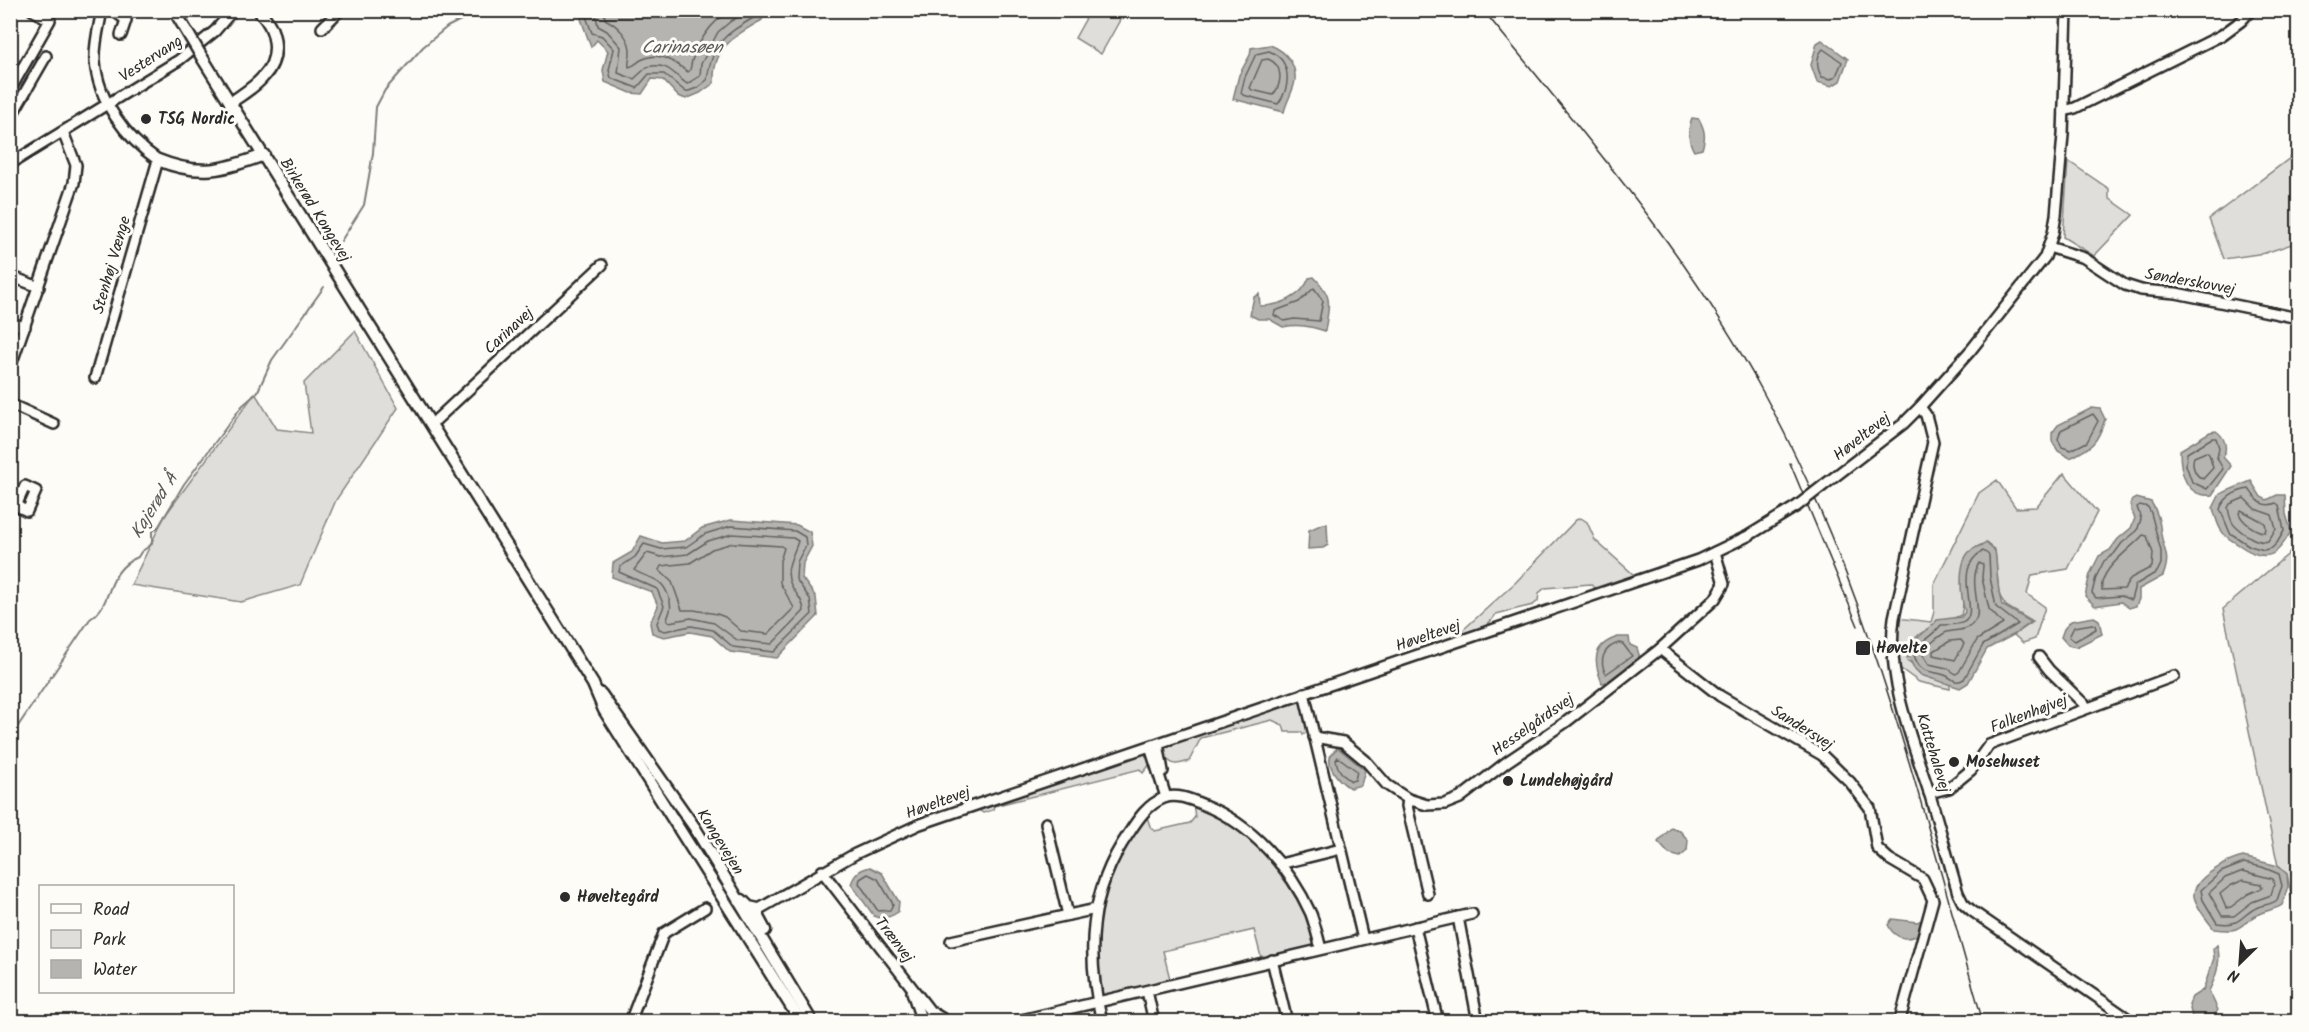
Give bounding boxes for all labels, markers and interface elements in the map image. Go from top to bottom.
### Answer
street label: Vestervang [114,29,188,89]
water label: Carinasøen [641,34,724,63]
place label: TSG Nordic [158,107,235,132]
marker: TSG Nordic [139,112,153,126]
street label: Birkerød Kongevej [273,153,358,268]
street label: Stenhøj Vænge [86,213,138,317]
street label: Sønderskovvej [2143,262,2238,302]
street label: Carinavej [478,301,540,361]
street label: Høveltevej [1828,406,1897,468]
water label: Kajerød Å [123,466,188,545]
street label: Høveltevej [1392,613,1465,659]
place label: Høvelte [1876,636,1928,661]
marker: Høvelte [1854,639,1872,657]
street label: Hesselgårdsvej [1487,687,1580,763]
street label: Falkenhøjvej [1987,687,2072,740]
street label: Sandersvej [1766,699,1839,758]
street label: Kattehalevej [1909,710,1957,797]
place label: Mosehuset [1966,750,2041,775]
marker: Mosehuset [1947,755,1961,769]
place label: Lundehøjgård [1520,769,1613,794]
marker: Lundehøjgård [1501,774,1515,788]
street label: Høveltevej [902,779,975,826]
street label: Kongevejen [690,804,750,880]
legend [39,885,234,993]
place label: Høveltegård [577,885,659,910]
marker: Høveltegård [558,890,572,904]
text: Road [93,896,130,925]
street label: Trænvej [868,912,921,969]
text: Park [93,926,126,955]
north arrow [2210,933,2270,993]
text: Water [93,956,138,985]
text: N [2224,962,2244,989]

